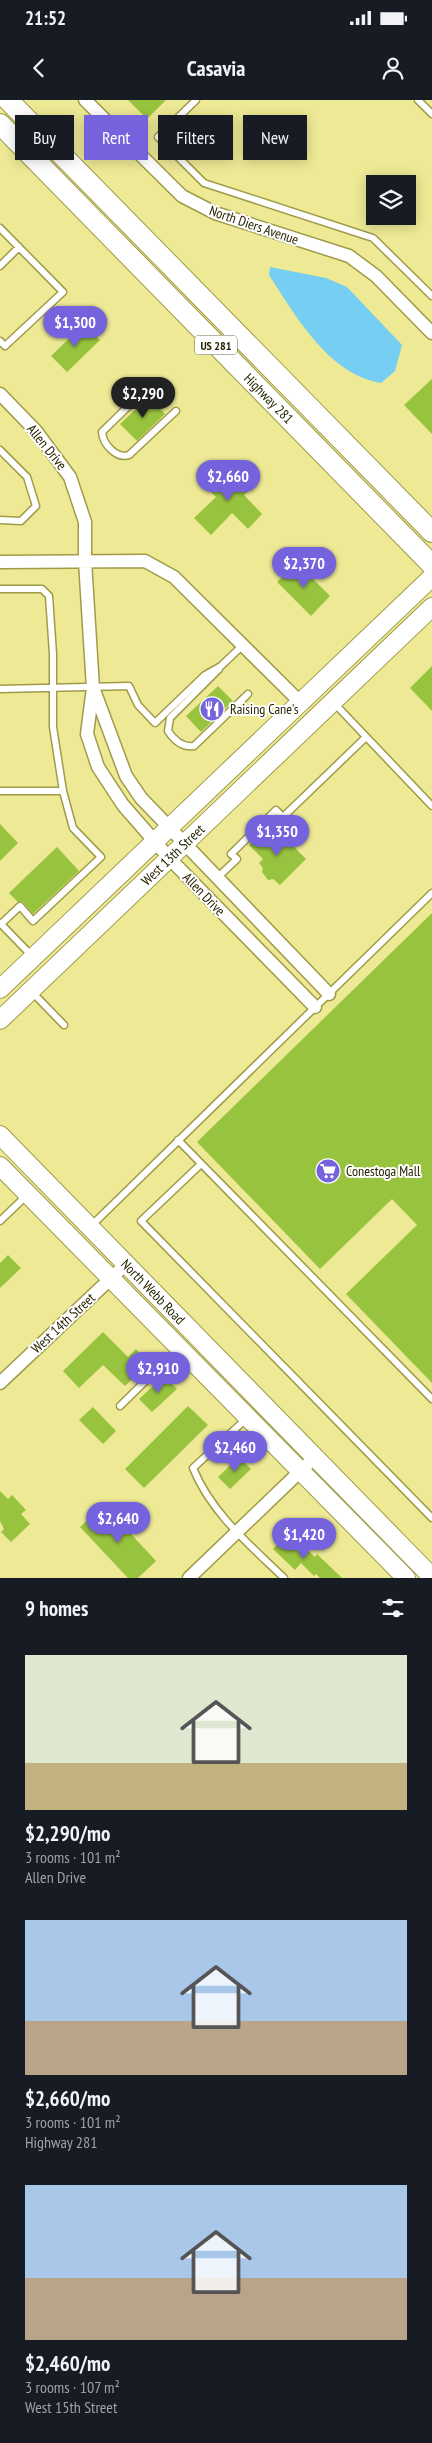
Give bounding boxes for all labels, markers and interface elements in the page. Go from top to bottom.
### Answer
text: 21:52 [25,6,66,30]
icon: back [25,54,53,82]
text: Casavia [187,54,245,82]
icon: person [379,54,407,82]
chip: Buy [15,115,74,160]
chip: Rent [84,115,148,160]
chip: Filters [158,115,233,160]
chip: New [243,115,307,160]
map controls [366,175,416,225]
button: layers [366,175,416,225]
street label: North Diers Avenue [207,201,301,249]
pin: $1,300 [34,306,116,348]
text: $1,300 [54,312,96,332]
road number: US 281 [195,336,237,354]
street label: Highway 281 [240,369,297,427]
pin: $2,290 [102,376,184,419]
text: $2,290 [122,383,164,403]
street label: Allen Drive [23,421,71,474]
pin: $2,660 [187,460,269,502]
text: $2,660 [207,466,249,486]
pin: $2,370 [263,546,345,589]
text: $2,370 [283,553,325,573]
restaurant icon: Raising Cane's [199,696,225,722]
place label: Raising Cane's [230,700,299,718]
pin: $1,350 [236,814,318,857]
street label: West 13th Street [137,820,208,889]
text: $1,350 [256,821,298,841]
street label: Allen Drive [179,869,229,920]
supermarket icon: Conestoga Mall [315,1158,341,1184]
place label: Conestoga Mall [346,1162,421,1180]
street label: North Webb Road [117,1255,189,1328]
street label: West 14th Street [27,1289,99,1357]
pin: $2,910 [117,1352,199,1394]
text: $2,910 [137,1358,179,1378]
pin: $2,460 [194,1430,276,1473]
text: $2,460 [214,1437,256,1457]
pin: $2,640 [77,1502,159,1544]
text: $2,640 [97,1508,139,1528]
pin: $1,420 [263,1518,345,1560]
text: $1,420 [283,1524,325,1544]
icon: filters [379,1594,407,1622]
text: 9 homes [25,1595,88,1622]
icon: home [171,1687,261,1777]
text: $2,290/mo [25,1820,110,1847]
text: 3 rooms · 101 m² [25,1847,121,1867]
text: Allen Drive [25,1867,86,1887]
icon: home [171,1952,261,2042]
text: $2,660/mo [25,2085,110,2112]
text: 3 rooms · 101 m² [25,2112,121,2132]
text: Highway 281 [25,2132,97,2152]
icon: home [171,2217,261,2307]
text: $2,460/mo [25,2350,110,2377]
text: 3 rooms · 107 m² [25,2377,120,2397]
text: West 15th Street [25,2397,117,2417]

